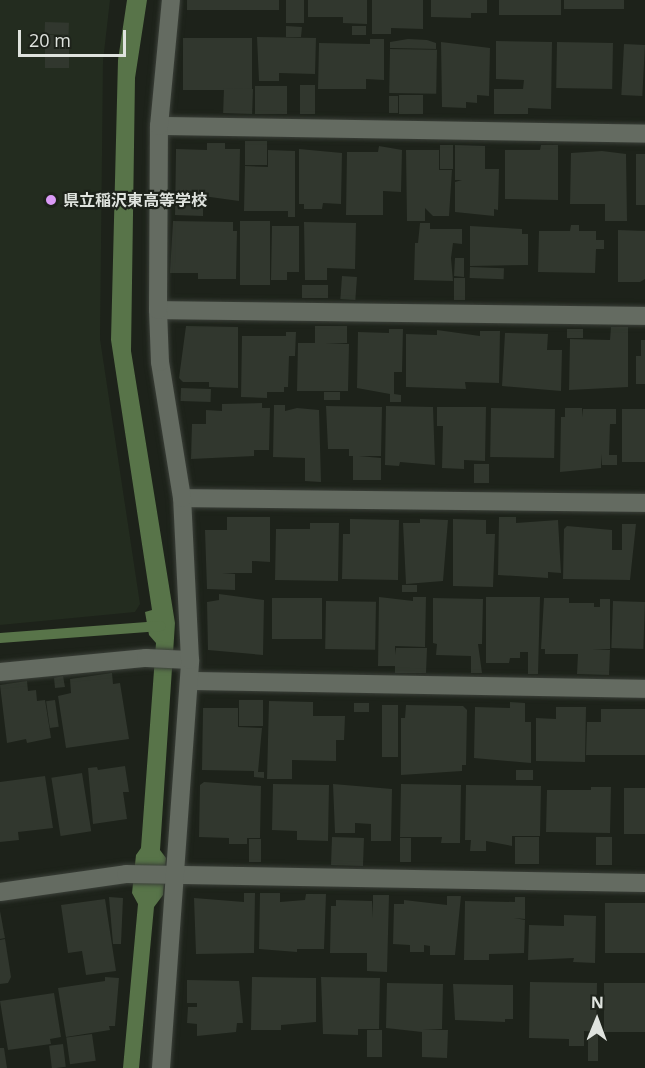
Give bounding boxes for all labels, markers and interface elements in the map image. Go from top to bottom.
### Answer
scale bar [21,18,129,56]
text: 20 m [29,28,71,52]
place label: 県立稲沢東高等学校 [63,190,207,210]
marker: 県立稲沢東高等学校 [44,193,58,207]
north arrow [567,990,627,1050]
text: N [591,991,604,1013]

